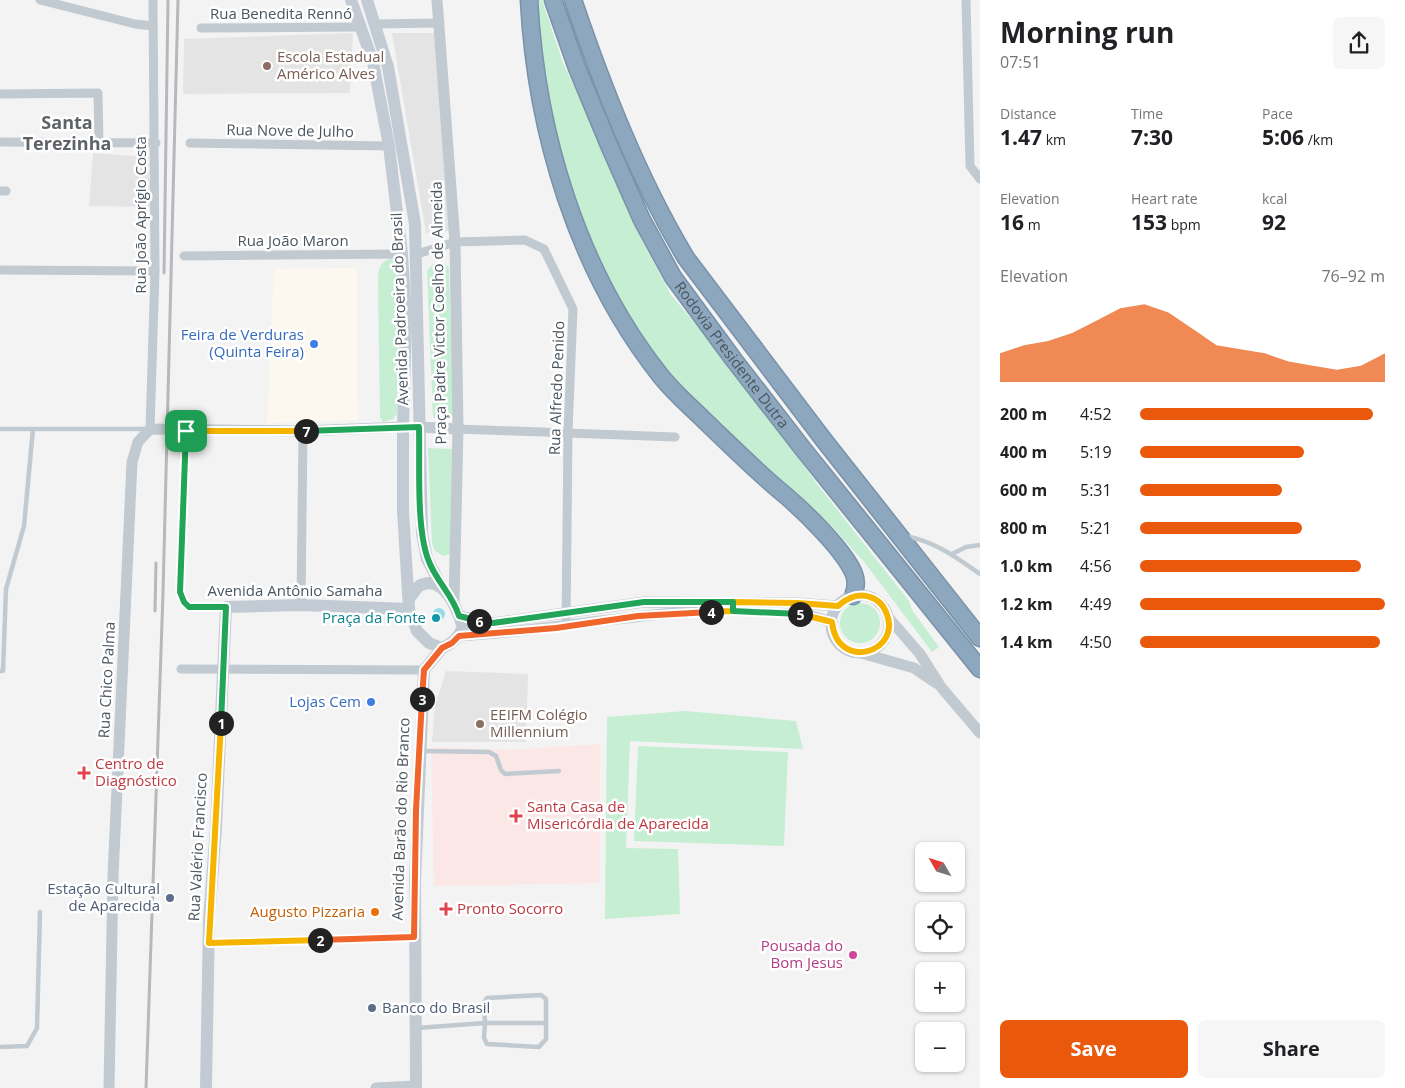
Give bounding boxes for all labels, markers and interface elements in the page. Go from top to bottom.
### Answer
street label: Rua Benedita Rennó [210,3,352,23]
text: Morning run [1000,13,1174,51]
button: share [1333,17,1385,69]
place label: Escola Estadual Américo Alves [277,46,384,83]
text: 07:51 [1000,51,1041,73]
marker: Escola Estadual Américo Alves [261,60,273,72]
text: Distance [1000,104,1056,123]
text: Time [1131,104,1163,123]
text: Pace [1262,104,1293,123]
district label: Santa Terezinha [23,110,111,155]
street label: Rua Nove de Julho [226,119,354,141]
text: 1.47 [1000,123,1042,151]
text: 7:30 [1131,123,1173,151]
text: 5:06 [1262,123,1304,151]
text: km [1042,130,1066,149]
text: /km [1304,130,1333,149]
street label: Rua João Aprígio Costa [130,136,150,294]
street label: Praça Padre Victor Coelho de Almeida [426,181,450,445]
text: Elevation [1000,189,1059,208]
text: Heart rate [1131,189,1198,208]
text: kcal [1262,189,1287,208]
text: 16 [1000,208,1024,236]
text: 153 [1131,208,1167,236]
text: 92 [1262,208,1286,236]
street label: Avenida Padroeira do Brasil [386,212,412,406]
text: m [1024,215,1041,234]
text: bpm [1167,215,1201,234]
street label: Rua João Maron [237,230,349,250]
text: Elevation [1000,265,1068,287]
text: 76–92 m [1321,265,1385,287]
street label: Rodovia Presidente Dutra [671,277,794,432]
street label: Rua Alfredo Penido [544,321,568,455]
place label: Feira de Verduras (Quinta Feira) [181,324,304,361]
marker: Feira de Verduras (Quinta Feira) [308,338,320,350]
text: 200 m [1000,403,1047,425]
text: 4:52 [1080,403,1112,425]
pin [165,410,207,452]
icon: arrive [172,417,200,445]
pin: 7 [294,418,318,444]
text: 7 [302,422,311,441]
text: 400 m [1000,441,1047,463]
text: 5:19 [1080,441,1112,463]
text: 600 m [1000,479,1047,501]
text: 5:31 [1080,479,1112,501]
text: 800 m [1000,517,1047,539]
text: 5:21 [1080,517,1112,539]
text: 1.0 km [1000,555,1053,577]
text: 4:56 [1080,555,1112,577]
street label: Avenida Antônio Samaha [207,580,383,600]
text: 1.2 km [1000,593,1053,615]
text: 4:49 [1080,593,1112,615]
pin: 4 [698,600,724,624]
pin: 5 [788,602,812,626]
text: 4 [707,603,716,622]
text: 5 [796,605,805,624]
place label: Praça da Fonte [322,607,426,627]
pin: 6 [466,608,492,634]
marker: Praça da Fonte [430,612,442,624]
text: 6 [475,612,484,631]
street label: Rua Chico Palma [93,621,119,739]
text: 1.4 km [1000,631,1053,653]
text: 4:50 [1080,631,1112,653]
pin: 3 [410,686,434,712]
text: 3 [418,690,427,709]
place label: Lojas Cem [289,691,361,711]
marker: Lojas Cem [365,696,377,708]
place label: EEIFM Colégio Millennium [490,704,588,741]
pin: 1 [208,710,234,736]
text: 1 [217,714,226,733]
street label: Avenida Barão do Rio Branco [386,717,414,921]
marker: EEIFM Colégio Millennium [474,718,486,730]
place label: Centro de Diagnóstico [95,753,177,790]
marker: Centro de Diagnóstico [77,766,91,780]
street label: Rua Valério Francisco [183,772,211,922]
place label: Santa Casa de Misericórdia de Aparecida [527,796,709,833]
marker: Santa Casa de Misericórdia de Aparecida [509,809,523,823]
north arrow [915,842,965,892]
map controls [915,842,965,1072]
place label: Estação Cultural de Aparecida [47,878,160,915]
marker: Estação Cultural de Aparecida [164,892,176,904]
place label: Pronto Socorro [457,898,563,918]
place label: Augusto Pizzaria [250,901,365,921]
marker: Pronto Socorro [439,902,453,916]
button: locate [915,902,965,952]
marker: Augusto Pizzaria [369,906,381,918]
pin: 2 [308,928,332,952]
text: 2 [316,931,325,950]
place label: Pousada do Bom Jesus [761,935,843,972]
marker: Pousada do Bom Jesus [847,949,859,961]
button: + [915,962,965,1012]
place label: Banco do Brasil [382,997,490,1017]
marker: Banco do Brasil [366,1002,378,1014]
button: Save [1000,1020,1188,1078]
button: Share [1198,1020,1385,1078]
button: − [915,1022,965,1072]

